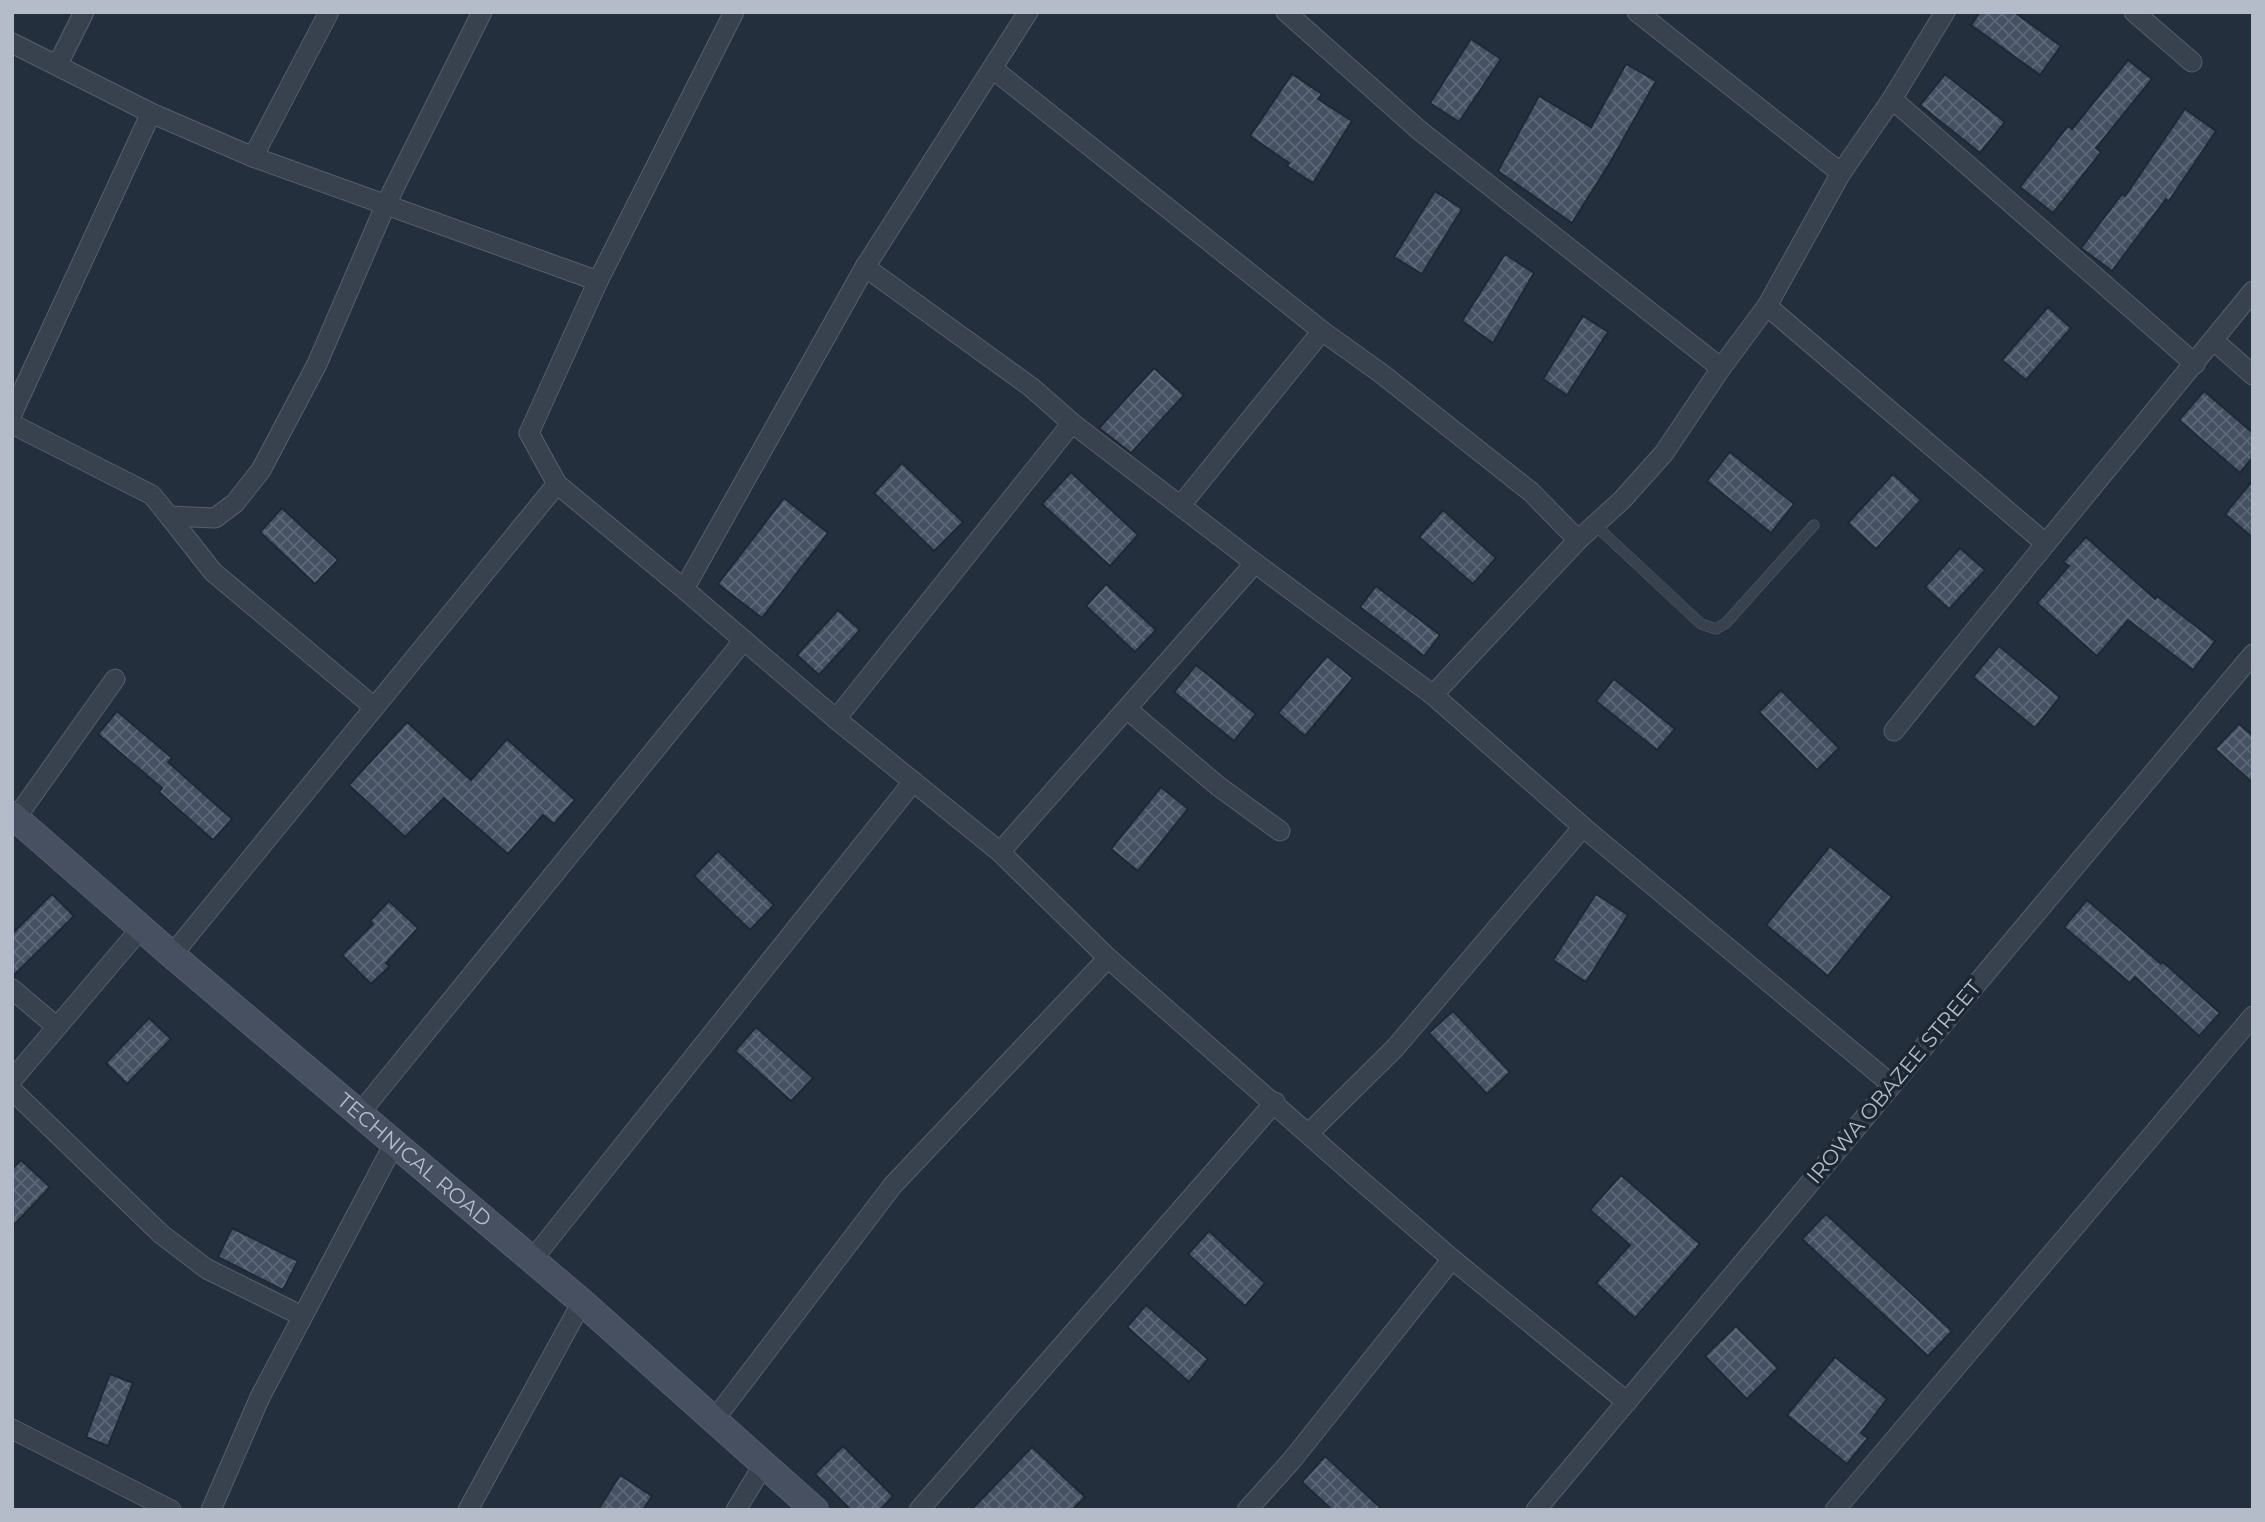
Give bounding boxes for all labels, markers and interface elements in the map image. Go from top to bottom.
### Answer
street label: IROWA OBAZEE STREET [1801,975,1986,1188]
street label: TECHNICAL ROAD [332,1087,497,1232]

